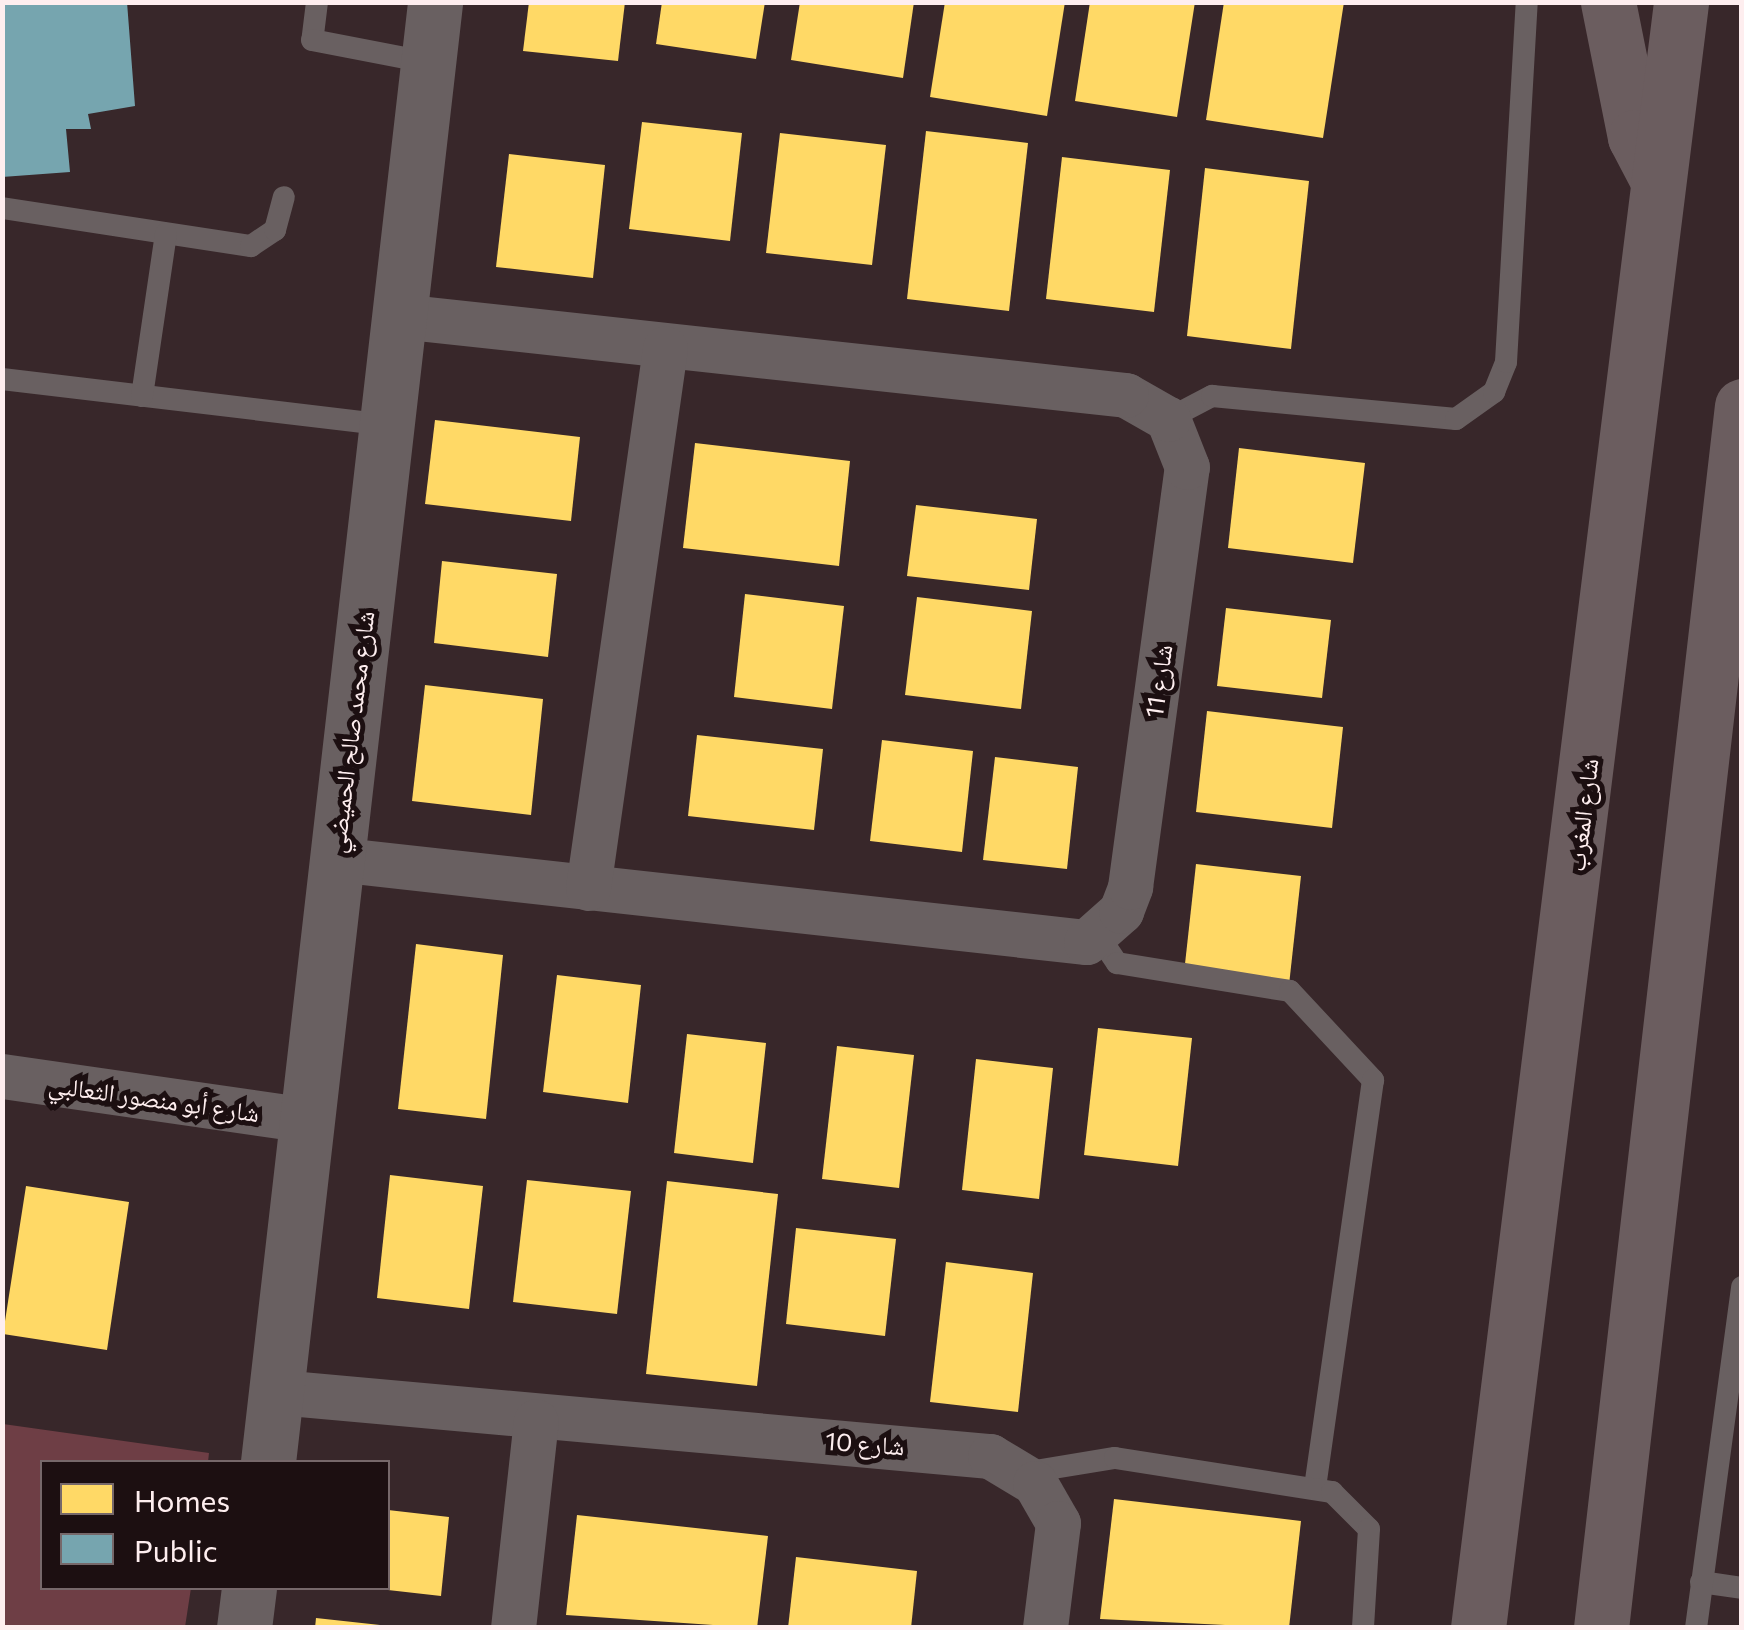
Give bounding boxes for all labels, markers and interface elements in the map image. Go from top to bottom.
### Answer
street label: شارع محمد صالح الحميضي [320,609,380,855]
street label: شارع 11 [1138,642,1178,720]
street label: شارع المغرب [1560,757,1604,873]
street label: شارع أبو منصور الثعالبي [47,1068,261,1128]
street label: شارع 10 [824,1425,906,1461]
legend [40,1460,390,1590]
text: Homes [134,1481,230,1518]
text: Public [134,1531,218,1568]

